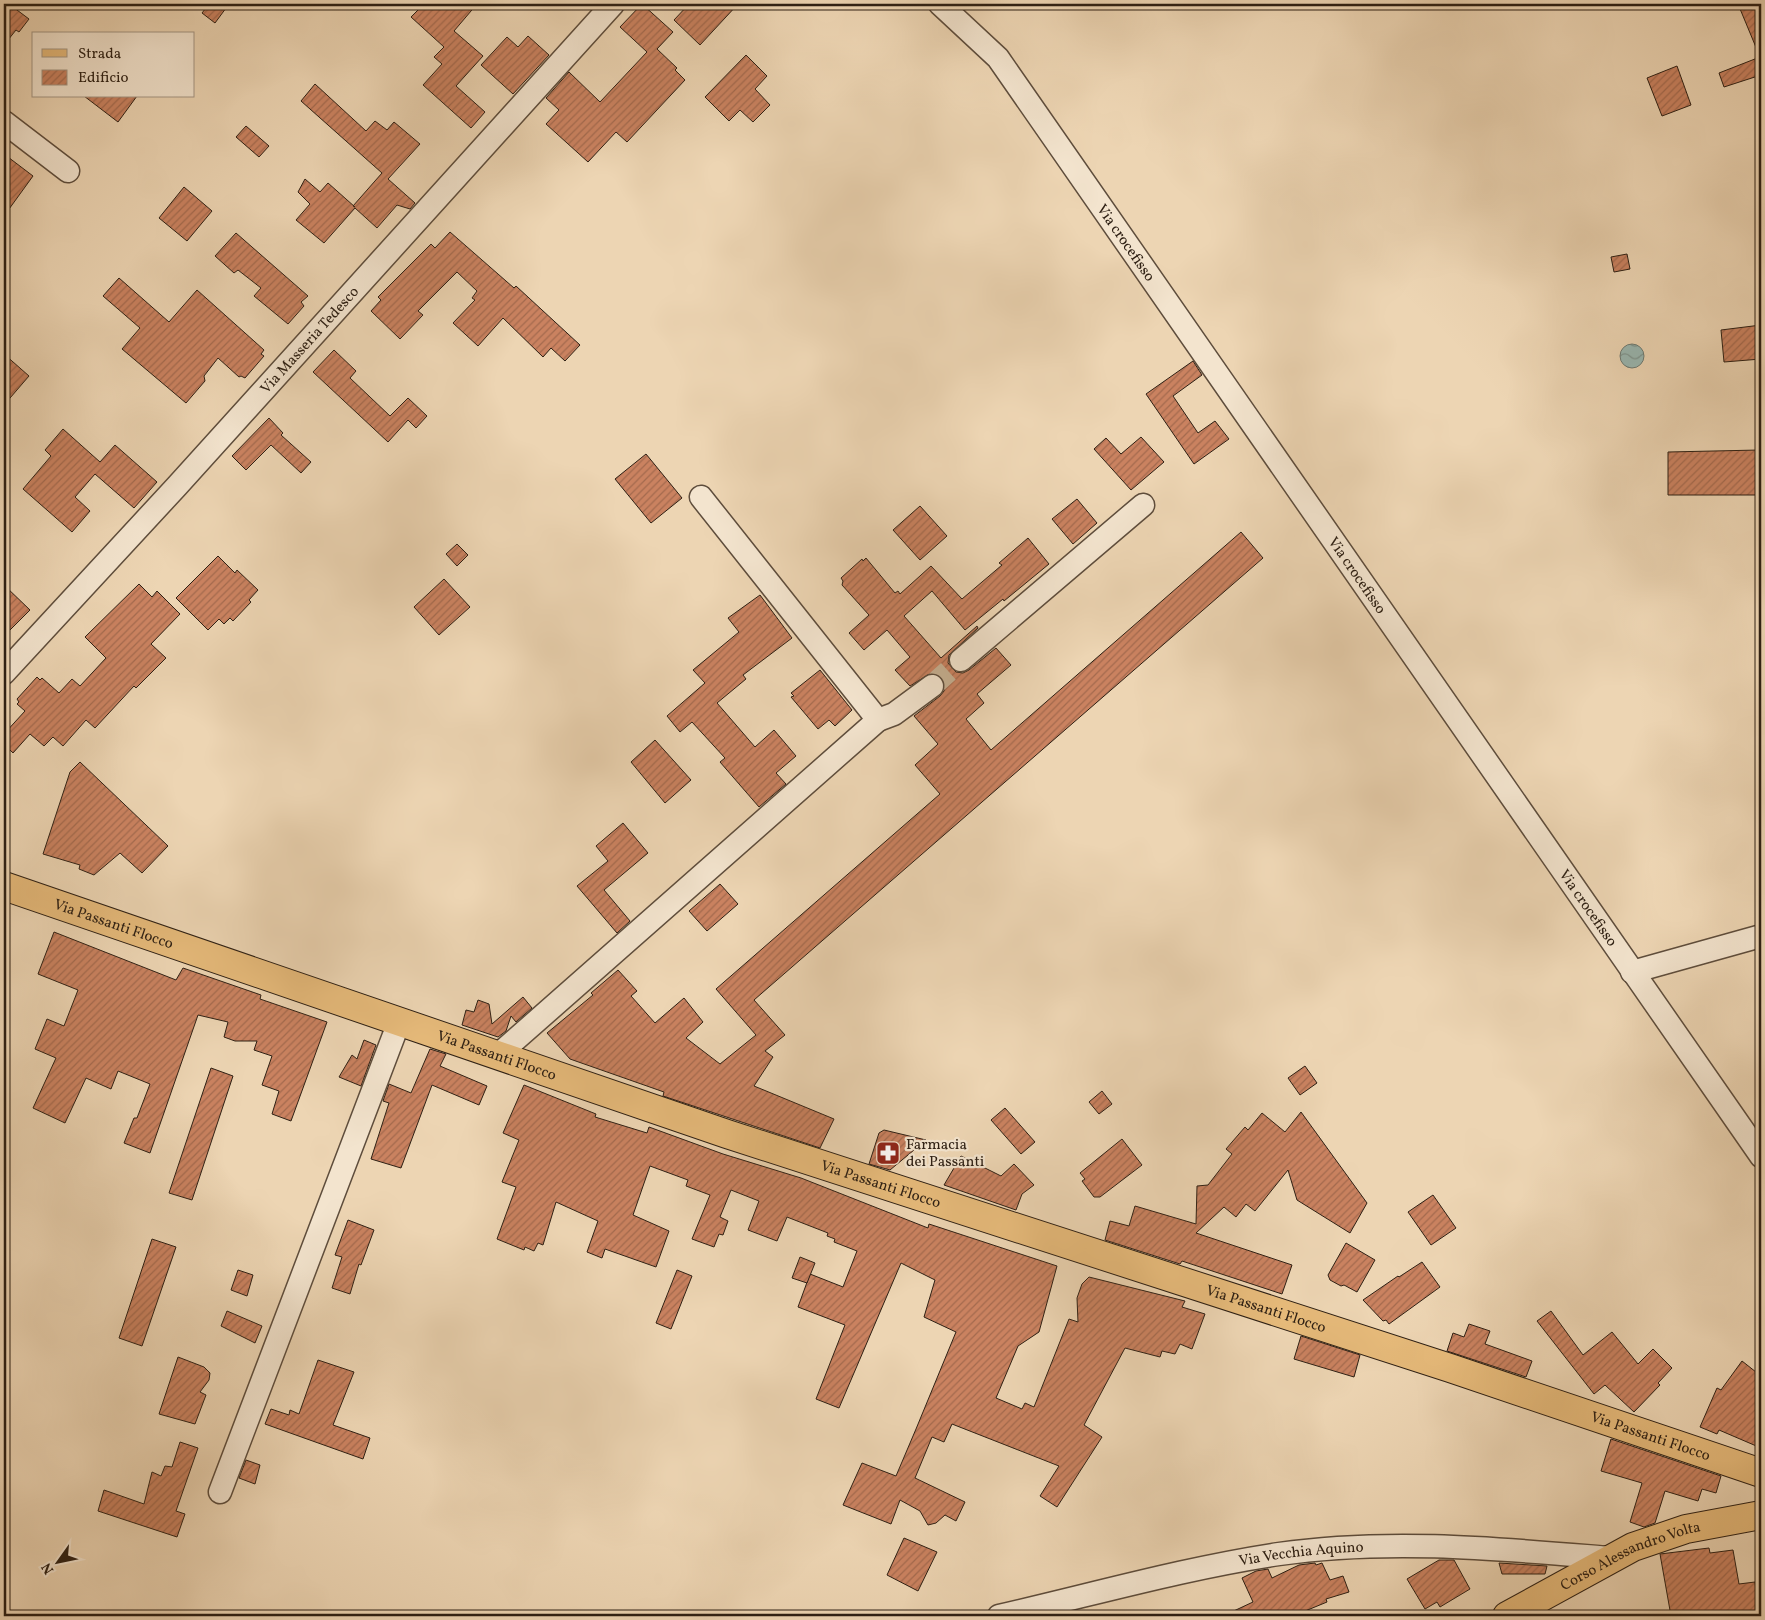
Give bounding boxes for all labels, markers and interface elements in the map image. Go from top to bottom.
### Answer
legend [32,32,195,98]
text: Strada [78,44,121,65]
text: Edificio [78,68,129,89]
street label: Via crocefisso [1091,201,1159,286]
street label: Via Masseria Tedesco [256,282,365,399]
street label: Via crocefisso [1322,533,1390,619]
street label: Via crocefisso [1553,866,1621,951]
street label: Via Passanti Flocco [51,895,176,955]
street label: Via Passanti Flocco [434,1026,559,1087]
place label: Farmacia dei Passanti [906,1135,984,1173]
pharmacy icon: Farmacia dei Passanti [875,1140,901,1166]
street label: Via Passanti Flocco [818,1156,943,1214]
street label: Via Passanti Flocco [1203,1281,1328,1339]
street label: Via Passanti Flocco [1587,1407,1713,1467]
street label: Corso Alessandro Volta [1557,1517,1702,1597]
north arrow [32,1538,82,1588]
street label: Via Vecchia Aquino [1237,1538,1364,1573]
text: N [38,1559,59,1578]

